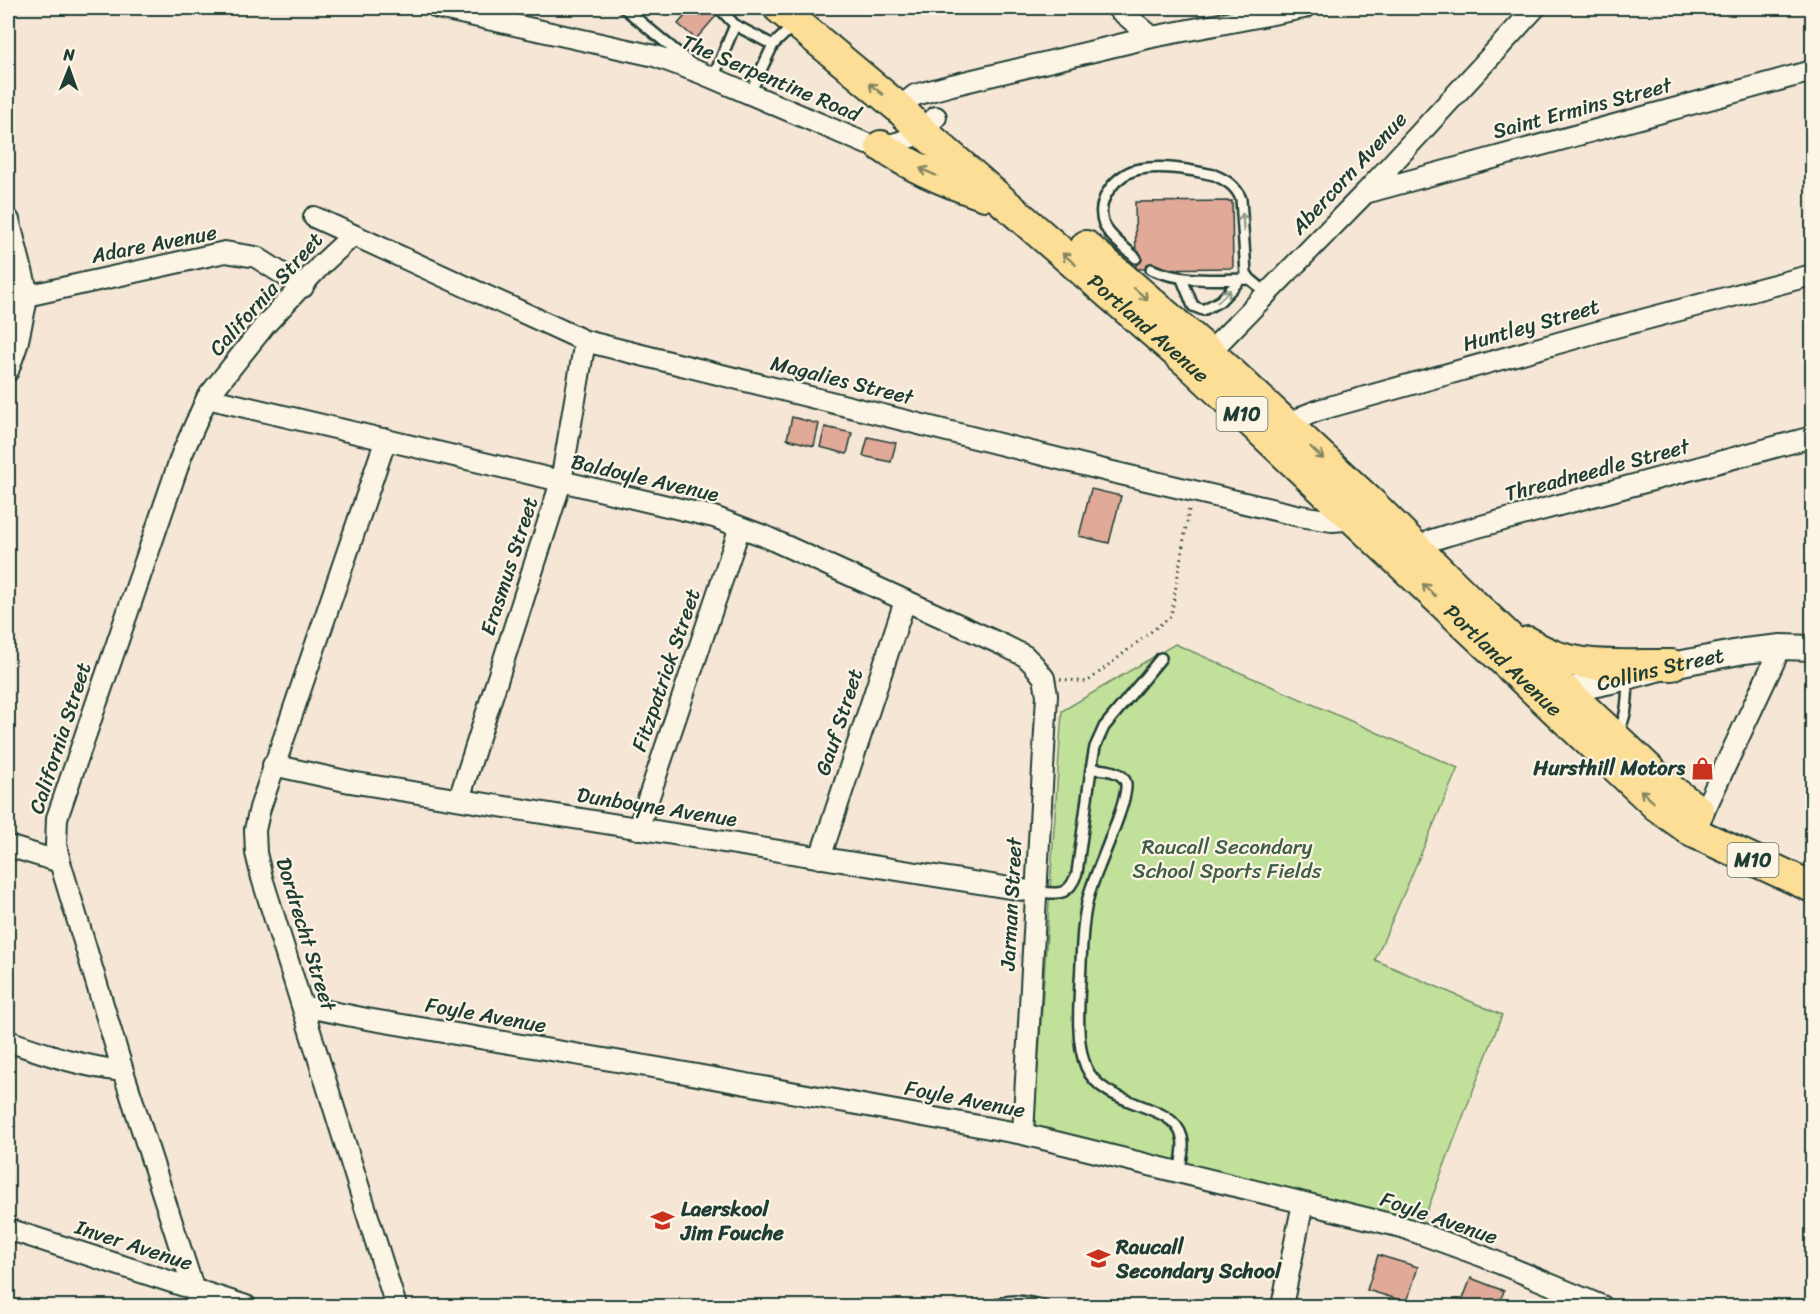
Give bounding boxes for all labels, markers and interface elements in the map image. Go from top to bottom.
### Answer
street label: The Serpentine Road [675,23,868,134]
north arrow [39,39,99,99]
text: N [62,40,76,69]
street label: Saint Ermins Street [1488,65,1677,150]
one-way arrow [868,82,884,95]
street label: Abercorn Avenue [1280,102,1417,245]
one-way arrow [919,166,937,177]
one-way arrow [1237,212,1248,232]
street label: Adare Avenue [87,213,220,275]
street label: California Street [199,223,333,365]
one-way arrow [1062,252,1077,266]
street label: Portland Avenue [1078,264,1219,393]
one-way arrow [1133,287,1148,301]
street label: Huntley Street [1458,287,1604,363]
one-way arrow [1217,289,1232,303]
street label: Magalies Street [767,344,919,416]
road number: M10 [1216,397,1268,431]
street label: Threadneedle Street [1501,427,1695,513]
street label: Baldoyle Avenue [567,443,723,513]
one-way arrow [1309,446,1324,460]
street label: Erasmus Street [469,492,549,640]
street label: Fitzpatrick Street [620,583,712,757]
one-way arrow [1422,583,1437,597]
street label: Portland Avenue [1435,594,1572,727]
street label: Collins Street [1593,636,1727,703]
street label: California Street [18,657,102,819]
street label: Gauf Street [804,663,874,781]
place label: Hursthill Motors [1532,749,1685,787]
shop icon: Hursthill Motors [1690,755,1716,781]
street label: Dunboyne Avenue [574,776,740,838]
one-way arrow [1640,789,1655,803]
park label: Raucall Secondary School Sports Fields [1132,828,1322,890]
street label: Jarman Street [988,835,1034,972]
road number: M10 [1728,843,1778,877]
street label: Dordrecht Street [265,853,348,1017]
street label: Foyle Avenue [422,986,550,1044]
street label: Foyle Avenue [901,1069,1029,1129]
street label: Foyle Avenue [1375,1180,1503,1256]
place label: Laerskool Jim Fouche [680,1190,784,1252]
street label: Inver Avenue [69,1208,198,1282]
school or university icon: Laerskool Jim Fouche [650,1208,676,1234]
place label: Raucall Secondary School [1115,1228,1282,1290]
school or university icon: Raucall Secondary School [1085,1246,1111,1272]

